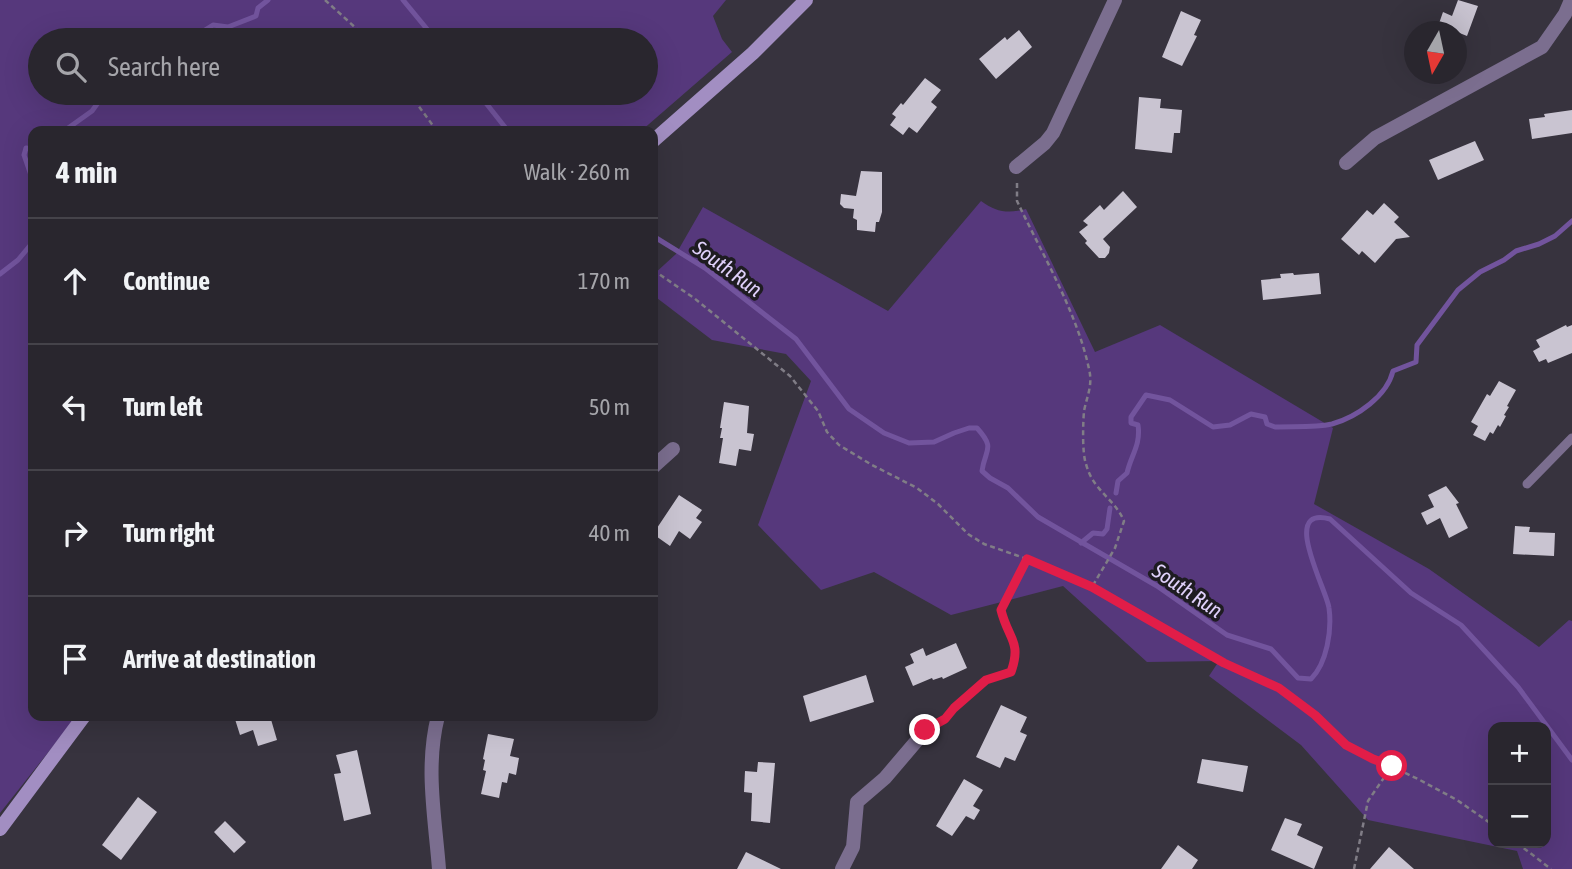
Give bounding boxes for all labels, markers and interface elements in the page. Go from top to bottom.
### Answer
north arrow [1404,21,1467,84]
search box [28,28,658,105]
icon: search [52,48,90,86]
text: Search here [108,52,220,82]
text: 4 min [56,155,117,189]
text: Walk · 260 m [524,159,630,185]
water label: South Run [688,235,767,301]
icon: ahead [56,262,94,300]
text: Continue [123,266,210,296]
text: 170 m [578,268,630,294]
icon: left [56,388,94,426]
text: Turn left [123,392,203,422]
text: 50 m [589,394,630,420]
icon: right [56,514,94,552]
text: Turn right [123,518,214,548]
text: 40 m [589,520,630,546]
water label: South Run [1148,557,1227,622]
icon: arrive [56,640,94,678]
text: Arrive at destination [123,644,316,674]
route end [909,714,940,745]
map controls [1488,722,1551,848]
button: + [1488,722,1551,785]
route start [1376,750,1407,781]
button: − [1488,785,1551,848]

